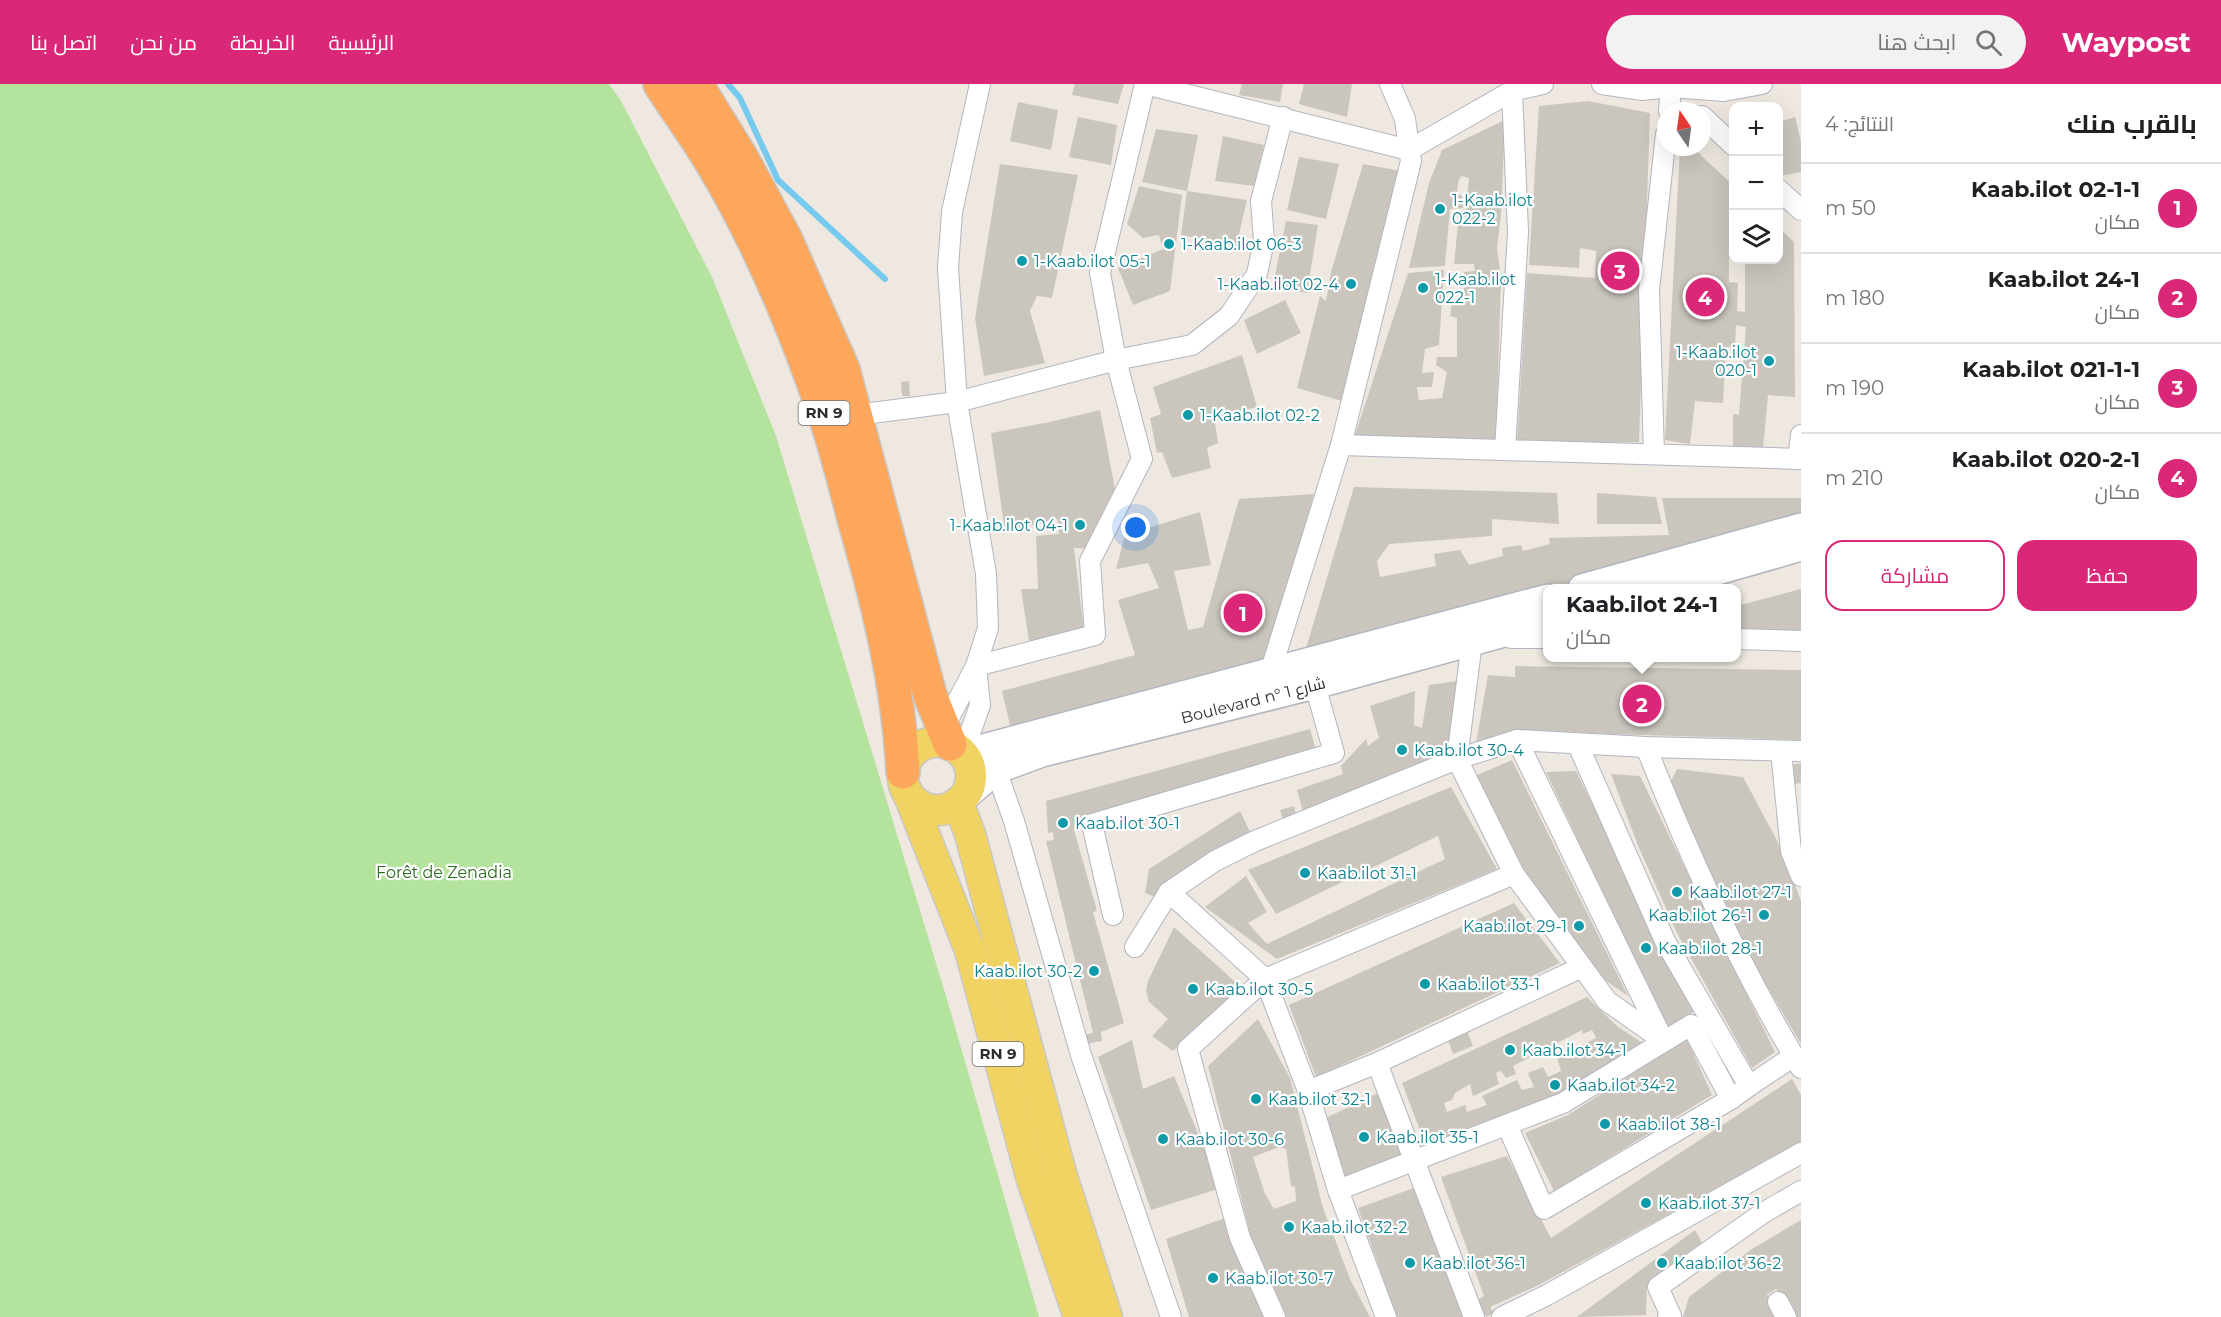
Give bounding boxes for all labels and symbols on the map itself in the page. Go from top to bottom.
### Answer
north arrow [1657,102,1711,156]
place label: 1-Kaab.ilot 022-2 [1452,191,1534,228]
marker: 1-Kaab.ilot 022-2 [1433,202,1447,216]
place label: 1-Kaab.ilot 06-3 [1181,235,1301,254]
marker: 1-Kaab.ilot 06-3 [1162,237,1176,251]
pin: 3 [1600,248,1640,294]
place label: 1-Kaab.ilot 05-1 [1034,252,1151,271]
marker: 1-Kaab.ilot 05-1 [1015,254,1029,268]
place label: 1-Kaab.ilot 022-1 [1435,270,1517,307]
pin: 4 [1686,274,1724,320]
place label: 1-Kaab.ilot 02-4 [1217,275,1339,294]
marker: 1-Kaab.ilot 02-4 [1344,277,1358,291]
marker: 1-Kaab.ilot 022-1 [1416,281,1430,295]
place label: 1-Kaab.ilot 020-1 [1676,343,1758,380]
marker: 1-Kaab.ilot 020-1 [1762,354,1776,368]
road number: RN 9 [798,401,850,425]
place label: 1-Kaab.ilot 02-2 [1200,406,1320,425]
marker: 1-Kaab.ilot 02-2 [1181,408,1195,422]
your location [1121,513,1150,542]
place label: 1-Kaab.ilot 04-1 [950,516,1068,535]
marker: 1-Kaab.ilot 04-1 [1073,518,1087,532]
pin: 1 [1224,590,1262,636]
street label: Boulevard n° شارع 1 [1179,673,1328,730]
pin: 2 [1622,682,1662,726]
place label: Kaab.ilot 30-4 [1414,741,1524,760]
marker: Kaab.ilot 30-4 [1395,743,1409,757]
place label: Kaab.ilot 30-1 [1075,814,1180,833]
marker: Kaab.ilot 30-1 [1056,816,1070,830]
park label: Forêt de Zenadia [376,863,512,882]
place label: Kaab.ilot 31-1 [1317,864,1417,883]
marker: Kaab.ilot 31-1 [1298,866,1312,880]
place label: Kaab.ilot 27-1 [1689,883,1792,902]
marker: Kaab.ilot 27-1 [1670,885,1684,899]
place label: Kaab.ilot 26-1 [1648,906,1752,925]
marker: Kaab.ilot 26-1 [1757,908,1771,922]
place label: Kaab.ilot 29-1 [1463,917,1567,936]
marker: Kaab.ilot 29-1 [1572,919,1586,933]
place label: Kaab.ilot 28-1 [1658,939,1762,958]
marker: Kaab.ilot 28-1 [1639,941,1653,955]
place label: Kaab.ilot 30-2 [974,962,1082,981]
marker: Kaab.ilot 30-2 [1087,964,1101,978]
place label: Kaab.ilot 33-1 [1437,975,1540,994]
marker: Kaab.ilot 33-1 [1418,977,1432,991]
place label: Kaab.ilot 30-5 [1205,980,1313,999]
marker: Kaab.ilot 30-5 [1186,982,1200,996]
place label: Kaab.ilot 34-1 [1522,1041,1627,1060]
road number: RN 9 [972,1042,1024,1066]
marker: Kaab.ilot 34-1 [1503,1043,1517,1057]
place label: Kaab.ilot 34-2 [1567,1076,1675,1095]
marker: Kaab.ilot 34-2 [1548,1078,1562,1092]
place label: Kaab.ilot 32-1 [1268,1090,1371,1109]
marker: Kaab.ilot 32-1 [1249,1092,1263,1106]
place label: Kaab.ilot 38-1 [1617,1115,1721,1134]
marker: Kaab.ilot 38-1 [1598,1117,1612,1131]
place label: Kaab.ilot 35-1 [1376,1128,1479,1147]
place label: Kaab.ilot 30-6 [1175,1130,1284,1149]
marker: Kaab.ilot 35-1 [1357,1130,1371,1144]
marker: Kaab.ilot 30-6 [1156,1132,1170,1146]
place label: Kaab.ilot 37-1 [1658,1194,1760,1213]
marker: Kaab.ilot 37-1 [1639,1196,1653,1210]
place label: Kaab.ilot 32-2 [1301,1218,1407,1237]
marker: Kaab.ilot 32-2 [1282,1220,1296,1234]
place label: Kaab.ilot 36-1 [1422,1254,1526,1273]
place label: Kaab.ilot 36-2 [1674,1254,1781,1273]
marker: Kaab.ilot 36-1 [1403,1256,1417,1270]
marker: Kaab.ilot 36-2 [1655,1256,1669,1270]
place label: Kaab.ilot 30-7 [1225,1269,1333,1288]
marker: Kaab.ilot 30-7 [1206,1271,1220,1285]

